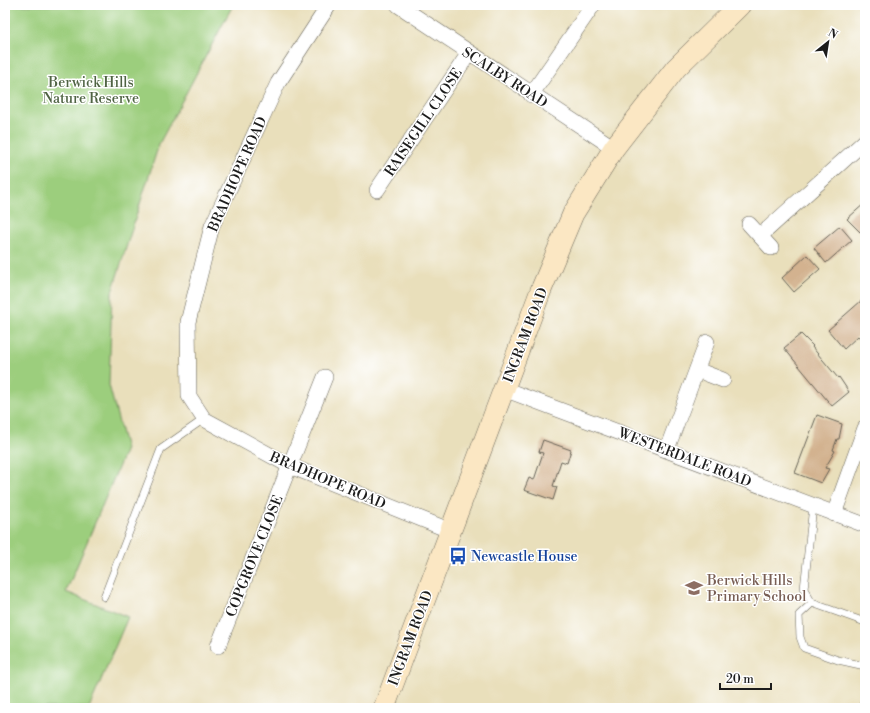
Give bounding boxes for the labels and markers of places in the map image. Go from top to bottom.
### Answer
bus stop icon: Newcastle House [448,546,468,566]
place label: Newcastle House [471,548,578,566]
place label: Berwick Hills Primary School [706,572,806,606]
school or university icon: Berwick Hills Primary School [684,578,704,598]

